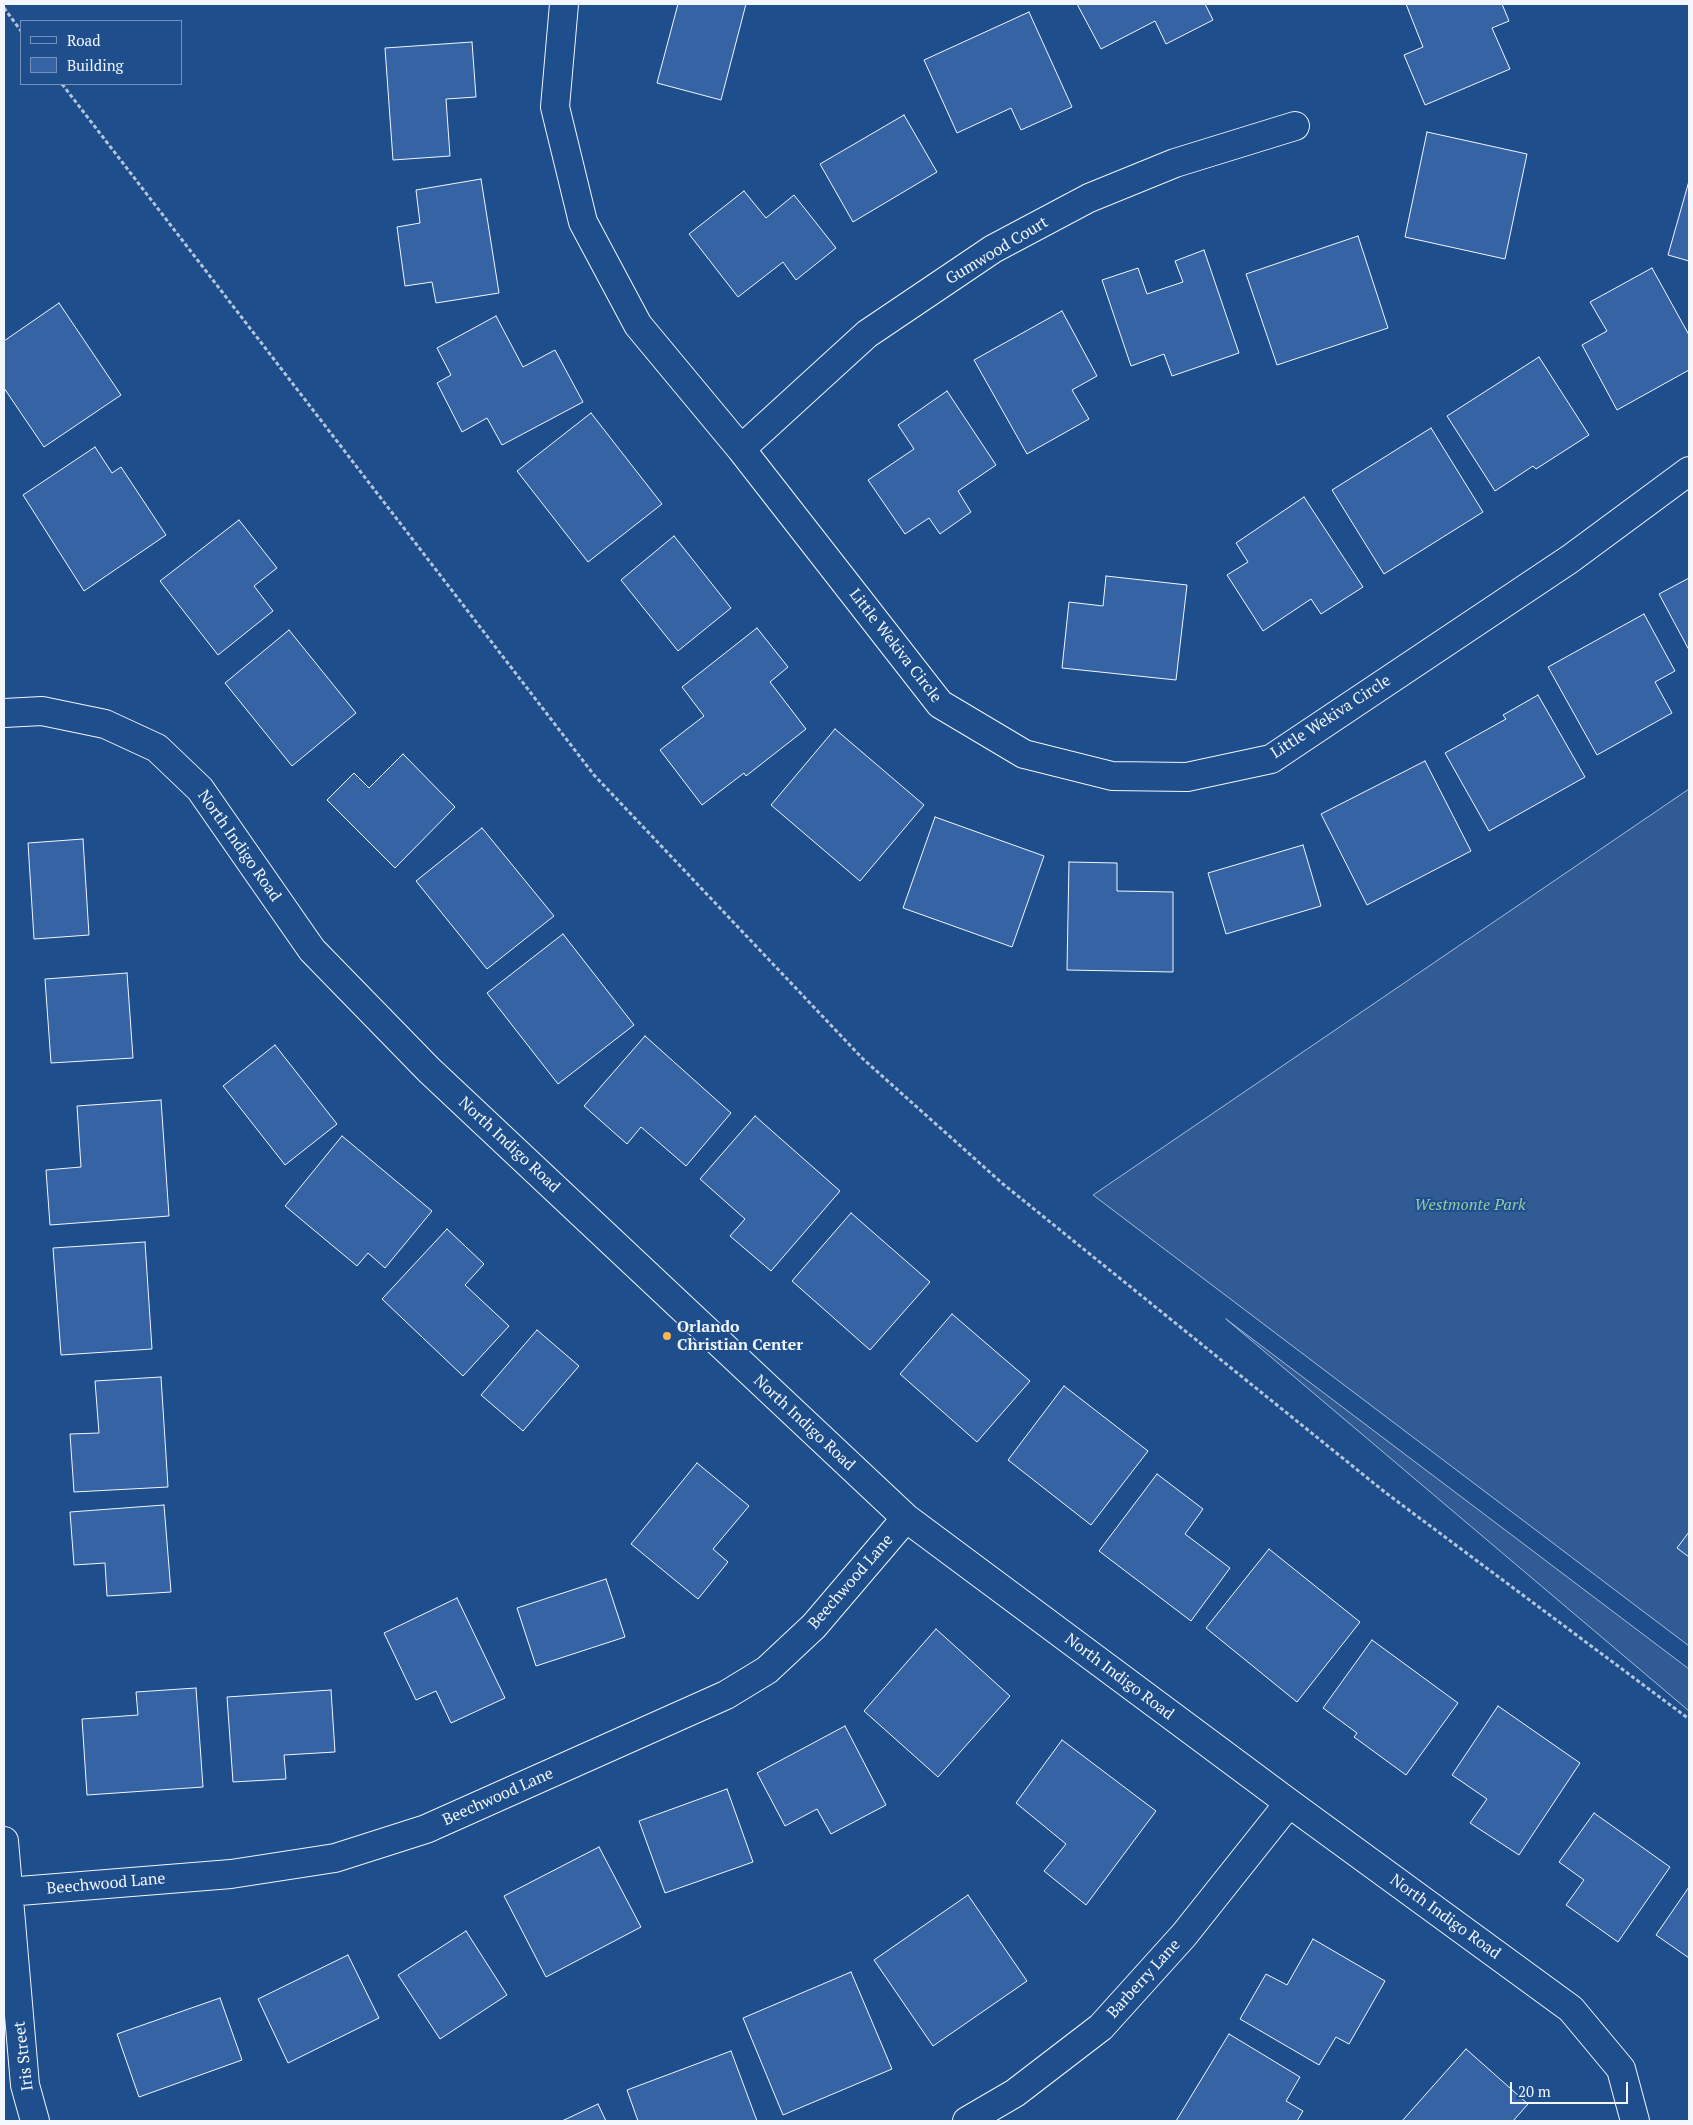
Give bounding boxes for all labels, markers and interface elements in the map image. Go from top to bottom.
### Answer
legend [20,20,182,85]
text: Road [67,30,100,50]
text: Building [67,55,124,75]
street label: Gumwood Court [942,213,1052,289]
street label: Little Wekiva Circle [845,585,945,707]
street label: Little Wekiva Circle [1268,671,1394,763]
street label: North Indigo Road [193,787,285,905]
street label: North Indigo Road [454,1093,564,1197]
park label: Westmonte Park [1414,1195,1526,1215]
place label: Orlando Christian Center [677,1317,803,1355]
marker: Orlando Christian Center [661,1330,673,1342]
street label: North Indigo Road [749,1371,859,1475]
street label: Beechwood Lane [805,1531,897,1633]
street label: North Indigo Road [1061,1630,1177,1724]
street label: Beechwood Lane [440,1764,556,1830]
street label: Beechwood Lane [46,1869,166,1899]
street label: North Indigo Road [1386,1871,1504,1963]
street label: Barberry Lane [1103,1936,1185,2022]
street label: Iris Street [10,2020,38,2092]
scale bar [1513,2072,1630,2104]
text: 20 m [1518,2081,1551,2101]

